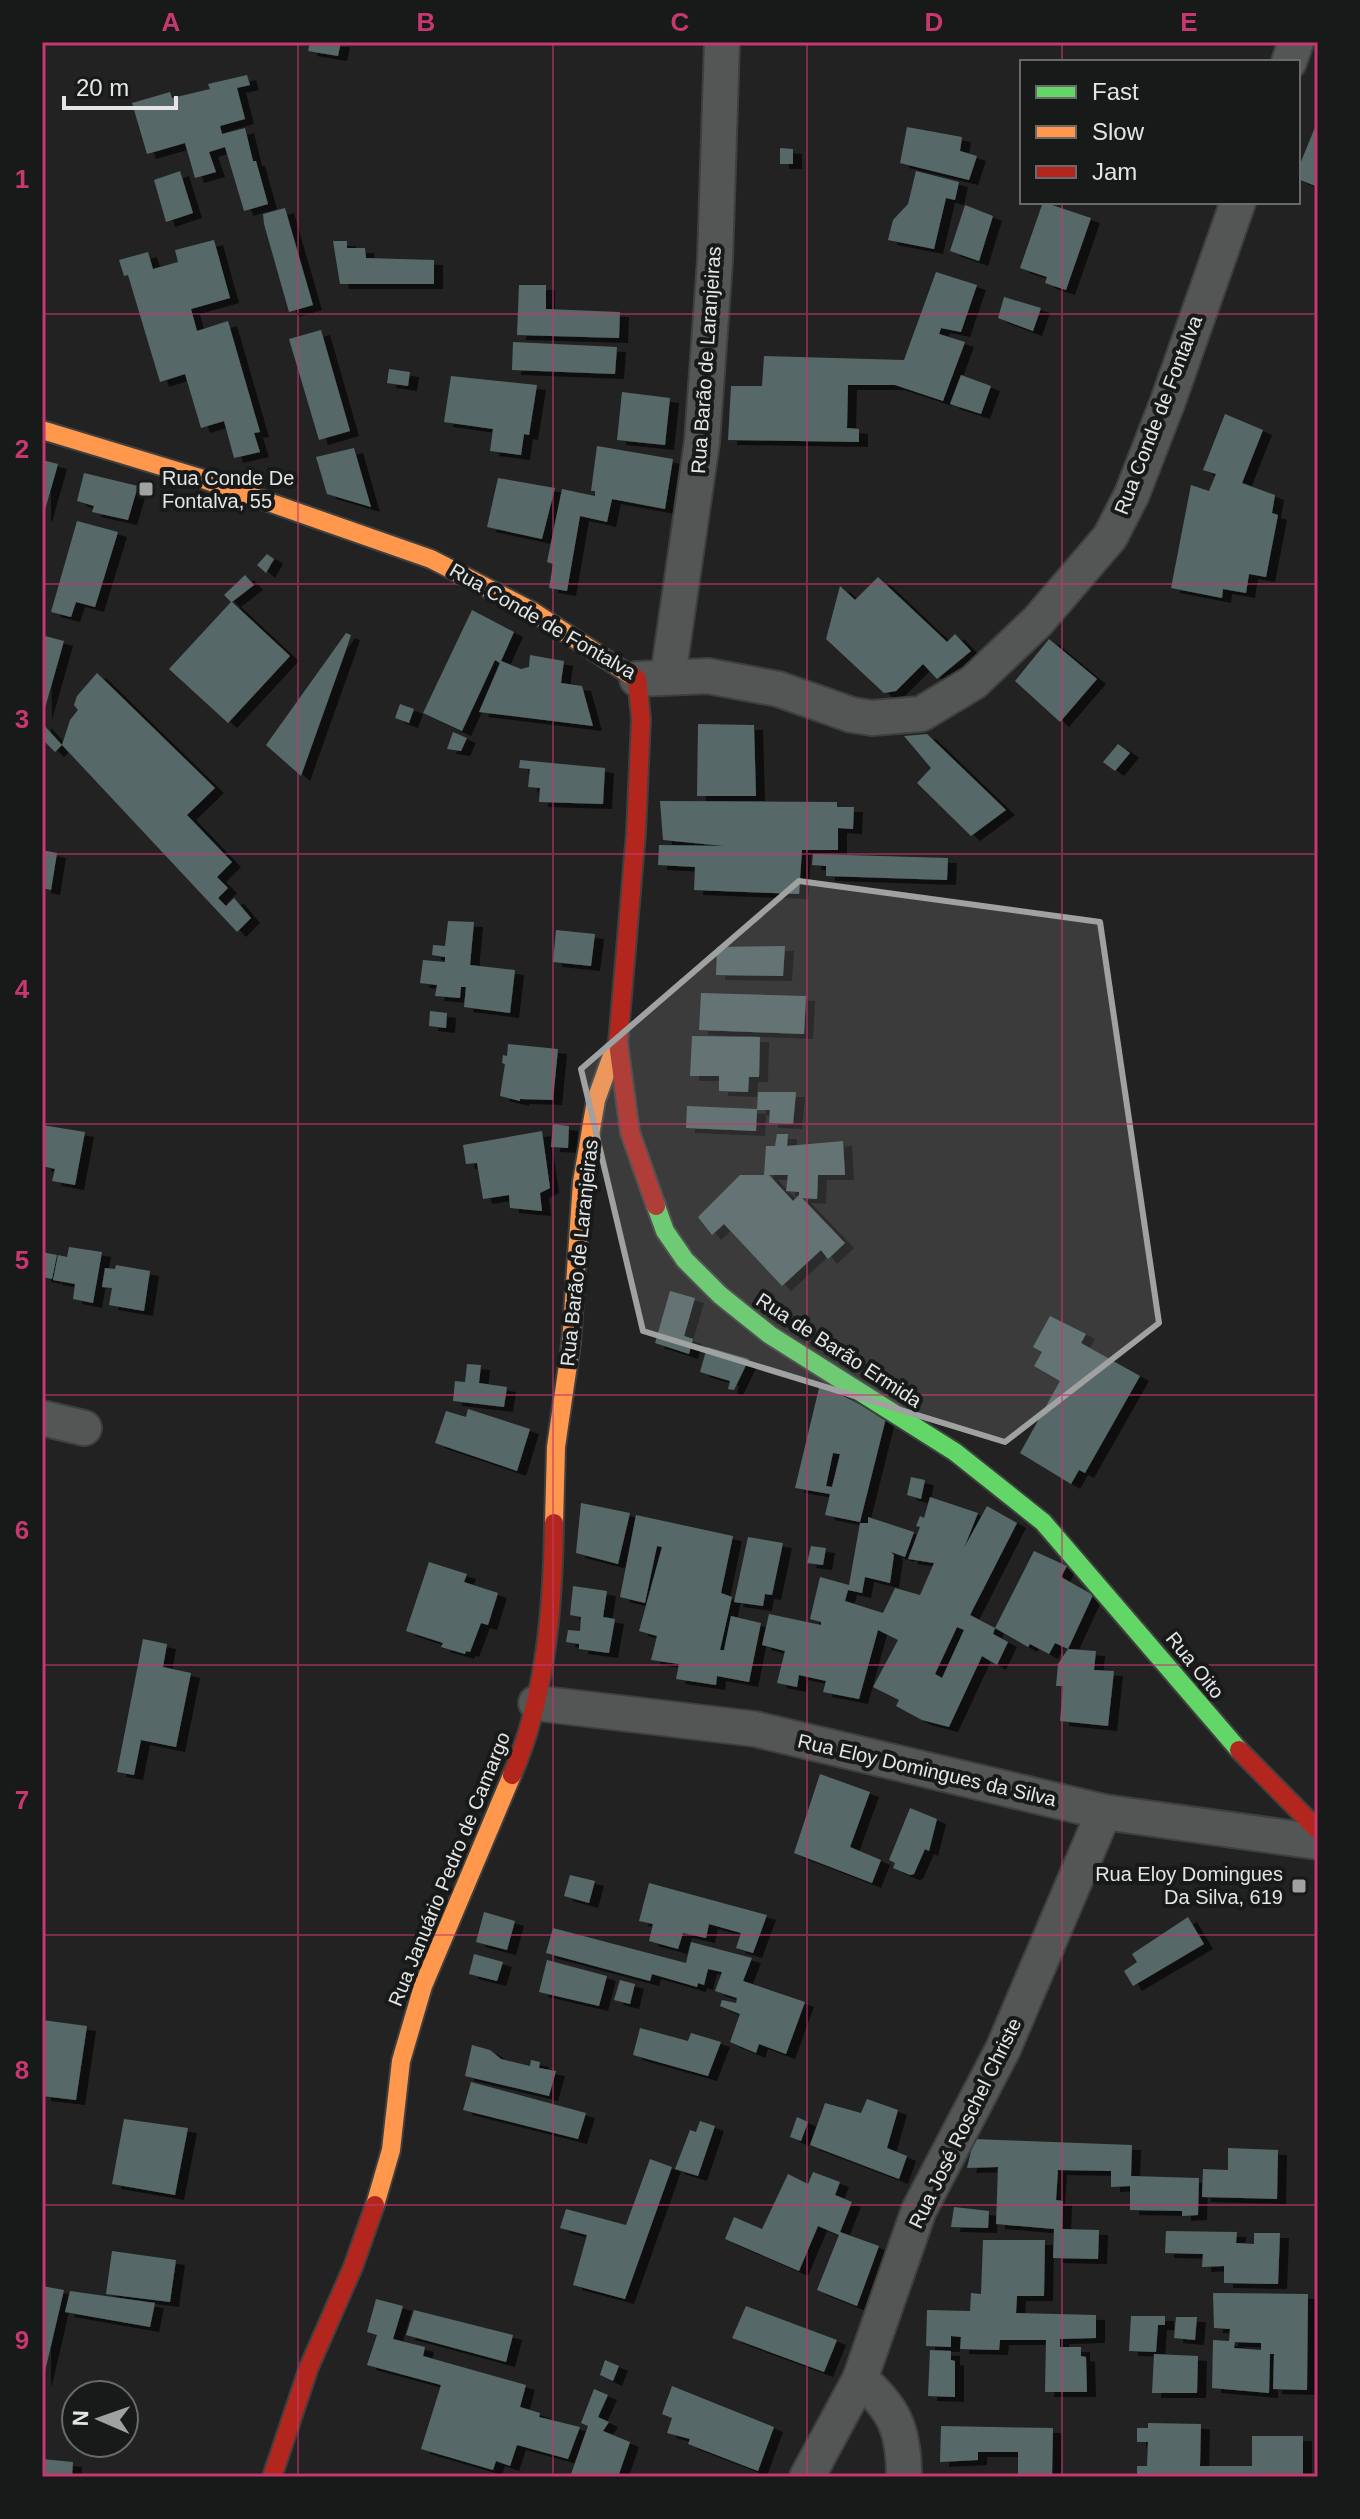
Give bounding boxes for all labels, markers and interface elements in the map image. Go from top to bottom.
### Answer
text: A [162,7,181,37]
text: B [417,7,435,37]
text: C [671,7,690,37]
text: D [925,7,943,37]
text: E [1180,7,1198,37]
scale bar [64,60,176,110]
legend [1020,60,1300,204]
text: 20 m [76,74,129,101]
text: Fast [1092,78,1139,105]
text: Slow [1092,118,1145,145]
text: Jam [1092,158,1137,185]
text: 1 [15,164,29,194]
street label: Rua Barão de Laranjeiras [687,246,725,474]
street label: Rua Conde de Fontalva [1110,312,1206,518]
text: 2 [15,434,29,464]
place label: Rua Conde De Fontalva, 55 [162,467,294,512]
marker: Rua Conde De Fontalva, 55 [137,480,155,498]
street label: Rua Conde de Fontalva [446,559,641,684]
text: 3 [15,704,29,734]
text: 4 [15,974,30,1004]
street label: Rua Barão de Laranjeiras [556,1139,602,1367]
text: 5 [15,1245,29,1275]
street label: Rua de Barão Ermida [752,1288,926,1412]
text: 6 [15,1515,29,1545]
street label: Rua Oito [1162,1627,1228,1703]
street label: Rua Januário Pedro de Camargo [384,1729,514,2009]
street label: Rua Eloy Domingues da Silva [796,1730,1059,1811]
text: 7 [15,1785,29,1815]
place label: Rua Eloy Domingues Da Silva, 619 [1095,1863,1283,1908]
marker: Rua Eloy Domingues Da Silva, 619 [1290,1877,1308,1895]
street label: Rua José Roschel Christe [904,2014,1026,2232]
text: 8 [15,2055,29,2085]
text: 9 [15,2325,29,2355]
north arrow [60,2379,140,2459]
text: N [68,2410,93,2427]

